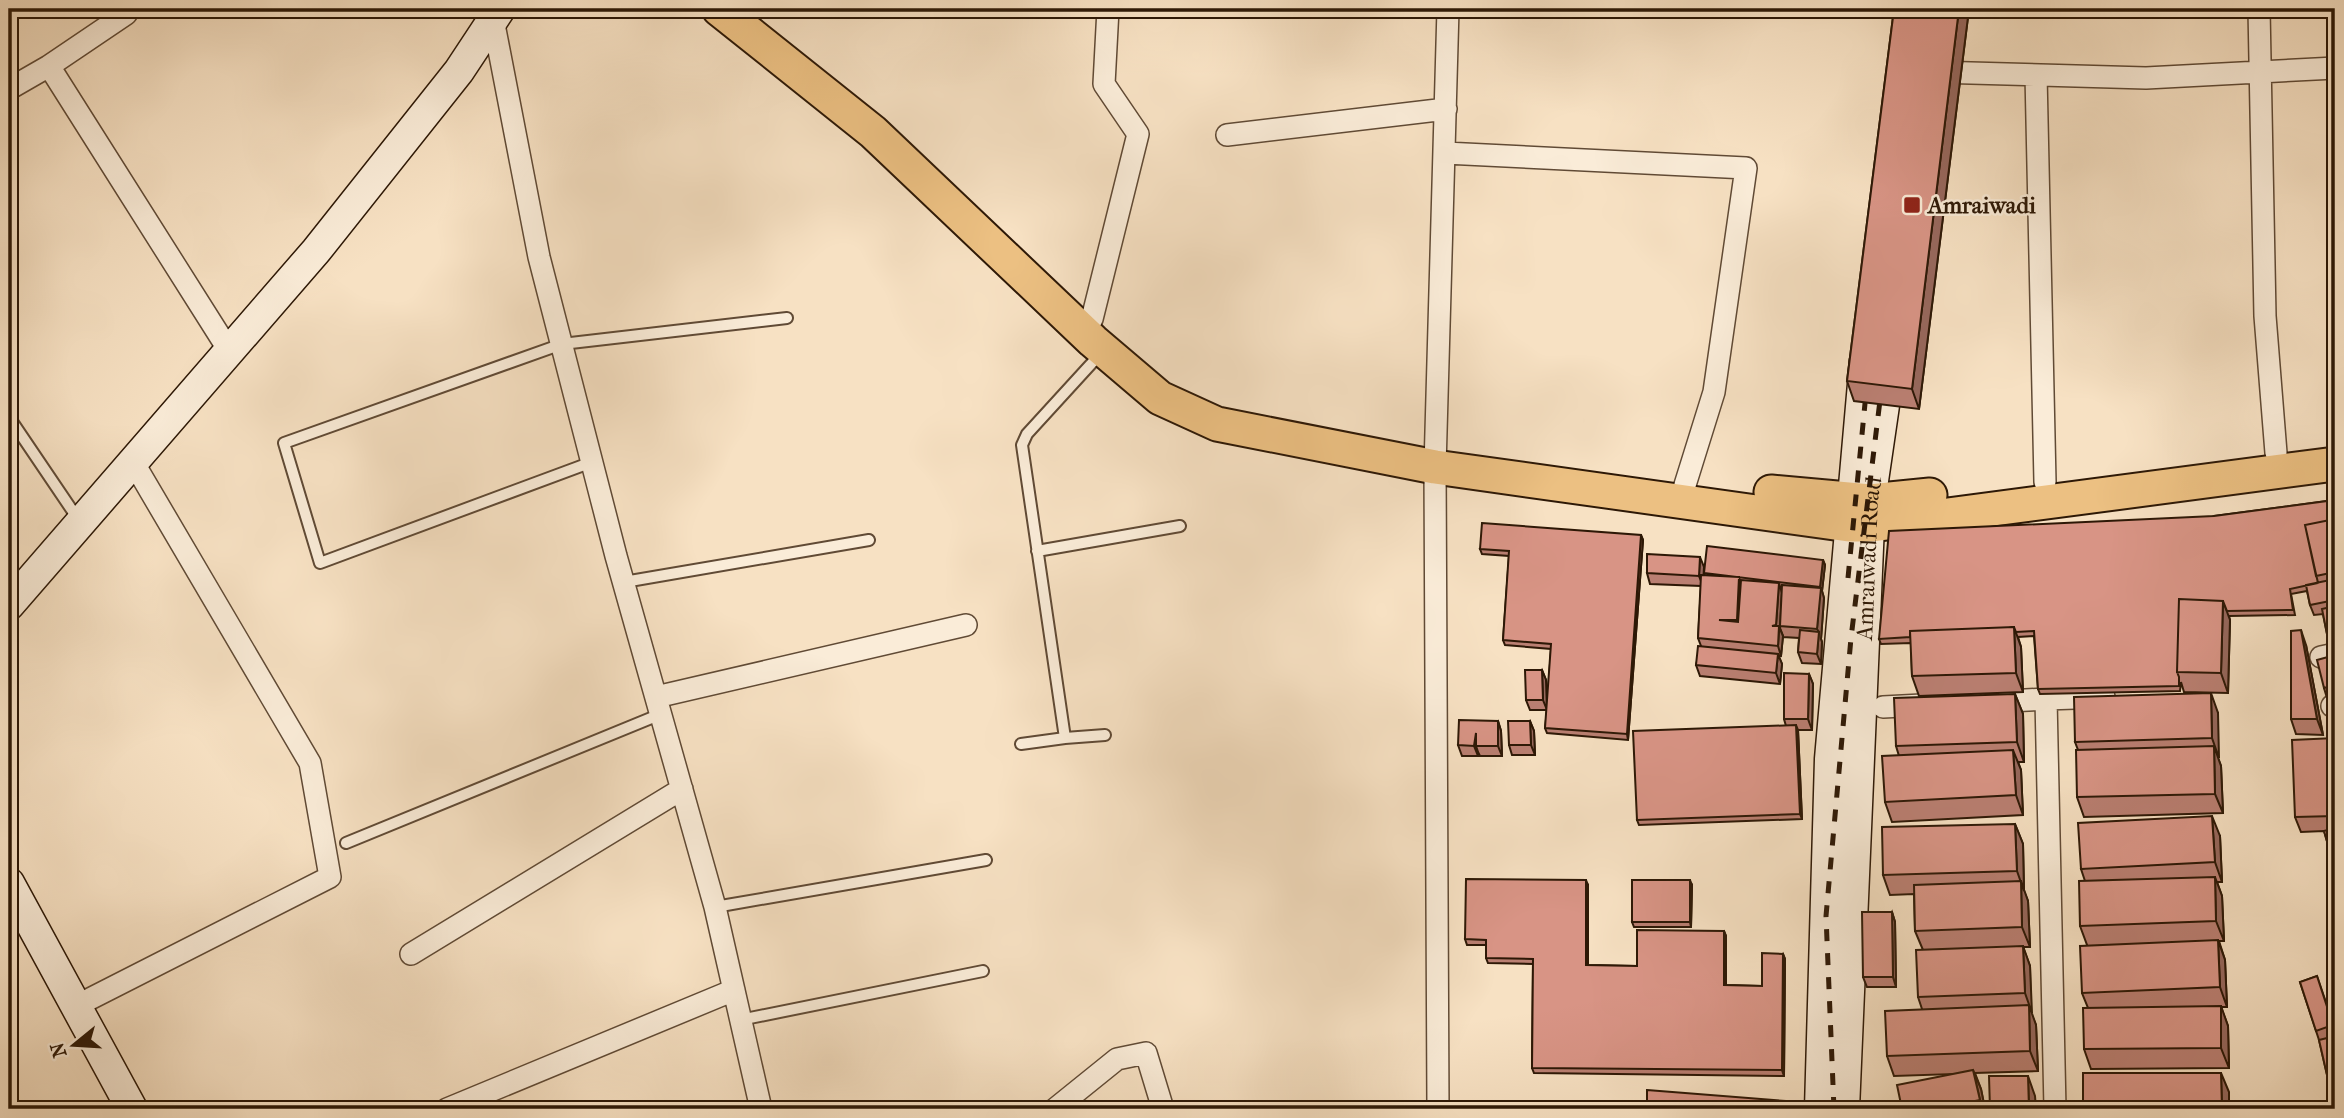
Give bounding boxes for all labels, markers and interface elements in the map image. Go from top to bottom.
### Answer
place label: Amraiwadi [1926,192,2036,219]
marker: Amraiwadi [1902,195,1922,215]
street label: Amraiwadi Road [1851,474,1887,642]
north arrow [38,1010,108,1080]
text: N [46,1039,71,1060]

